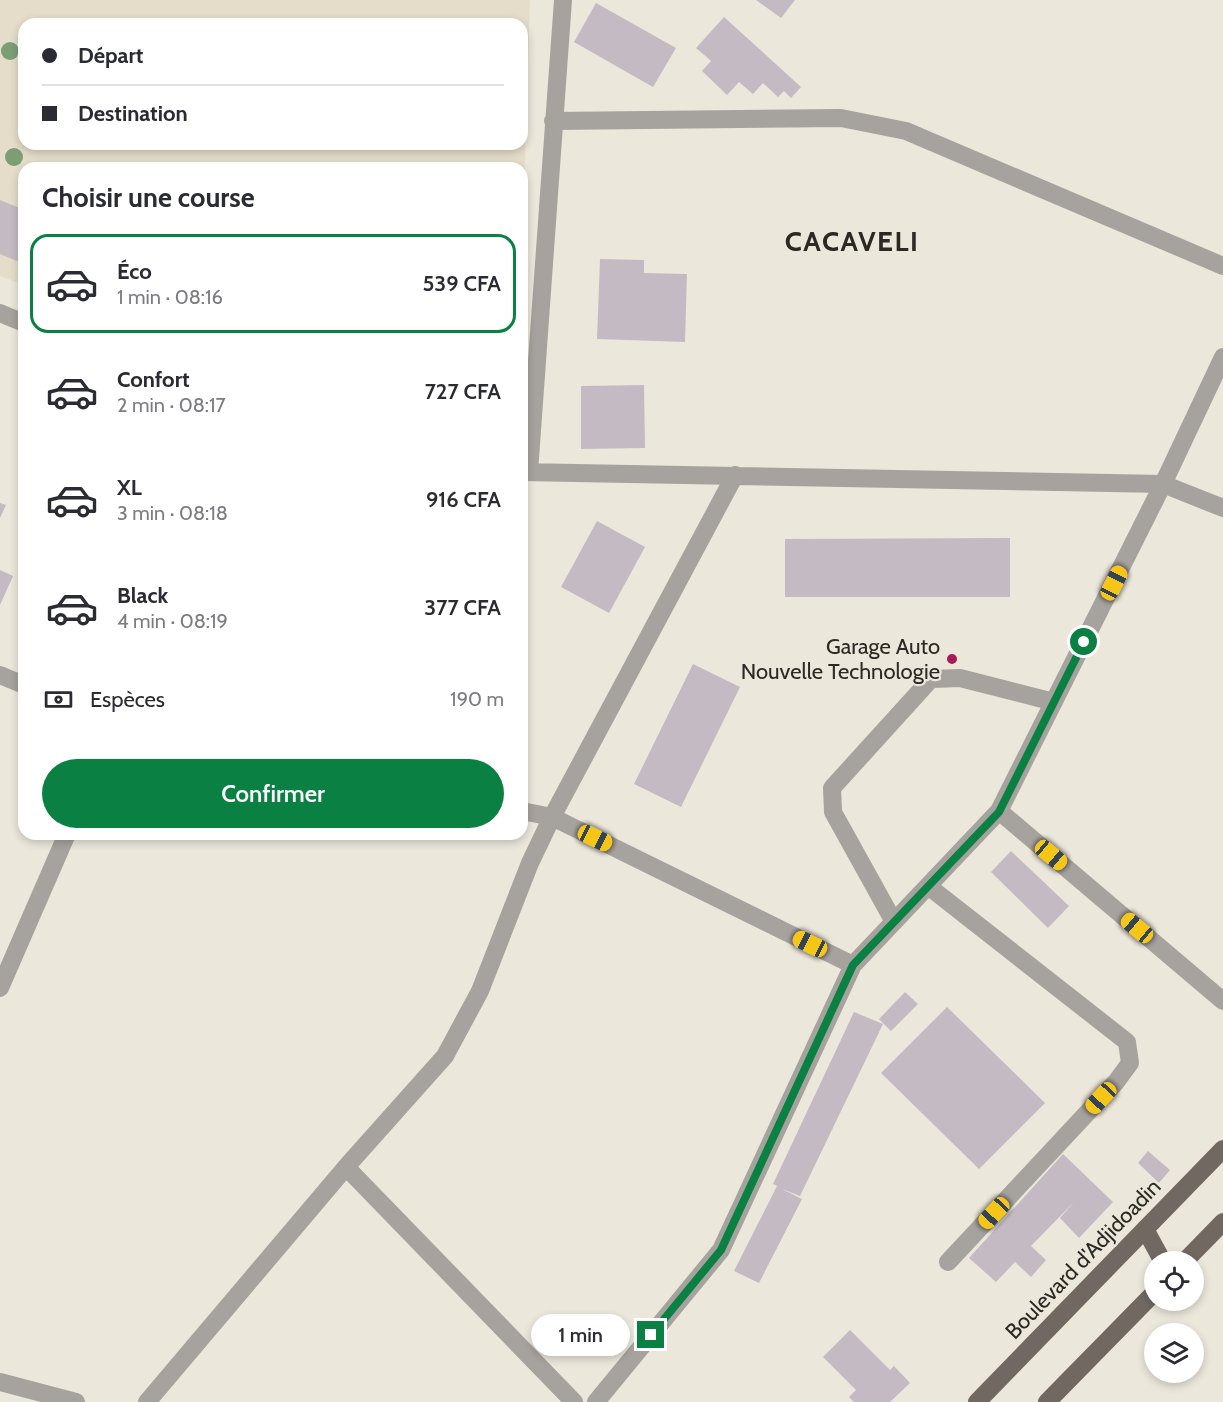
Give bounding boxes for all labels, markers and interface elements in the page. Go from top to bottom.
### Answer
text: Départ [78,42,143,69]
text: Destination [78,100,188,127]
text: Choisir une course [42,181,255,214]
district label: CACAVELI [785,224,919,258]
icon: car [45,257,99,311]
text: Éco [117,258,152,285]
text: 539 CFA [422,270,501,297]
text: 1 min · 08:16 [117,285,223,309]
icon: car [45,365,99,419]
text: Confort [117,366,190,393]
text: 727 CFA [425,378,501,405]
text: 2 min · 08:17 [117,393,226,417]
icon: car [45,473,99,527]
text: XL [117,474,142,501]
text: 916 CFA [426,486,501,513]
text: 3 min · 08:18 [117,501,228,525]
car [1098,563,1130,603]
icon: car [45,581,99,635]
text: Black [117,582,168,609]
text: 377 CFA [424,594,501,621]
text: 4 min · 08:19 [117,609,228,633]
route start [1070,628,1097,655]
place label: Garage Auto Nouvelle Technologie [741,633,940,685]
marker: Garage Auto Nouvelle Technologie [945,652,959,666]
icon: cash [42,683,75,716]
text: Espèces [90,686,165,713]
text: 190 m [450,687,504,711]
button: Confirmer [42,759,504,828]
car [575,822,615,854]
car [1031,837,1071,873]
car [1117,910,1157,946]
car [790,928,830,960]
car [1082,1079,1120,1117]
street label: Boulevard d'Adjidoadin [1000,1173,1166,1345]
car [975,1194,1013,1232]
map controls [1144,1251,1204,1383]
button: locate [1144,1251,1204,1311]
callout: 1 min [531,1314,630,1356]
route end [637,1321,664,1348]
text: 1 min [558,1323,603,1347]
button: layers [1144,1323,1204,1383]

